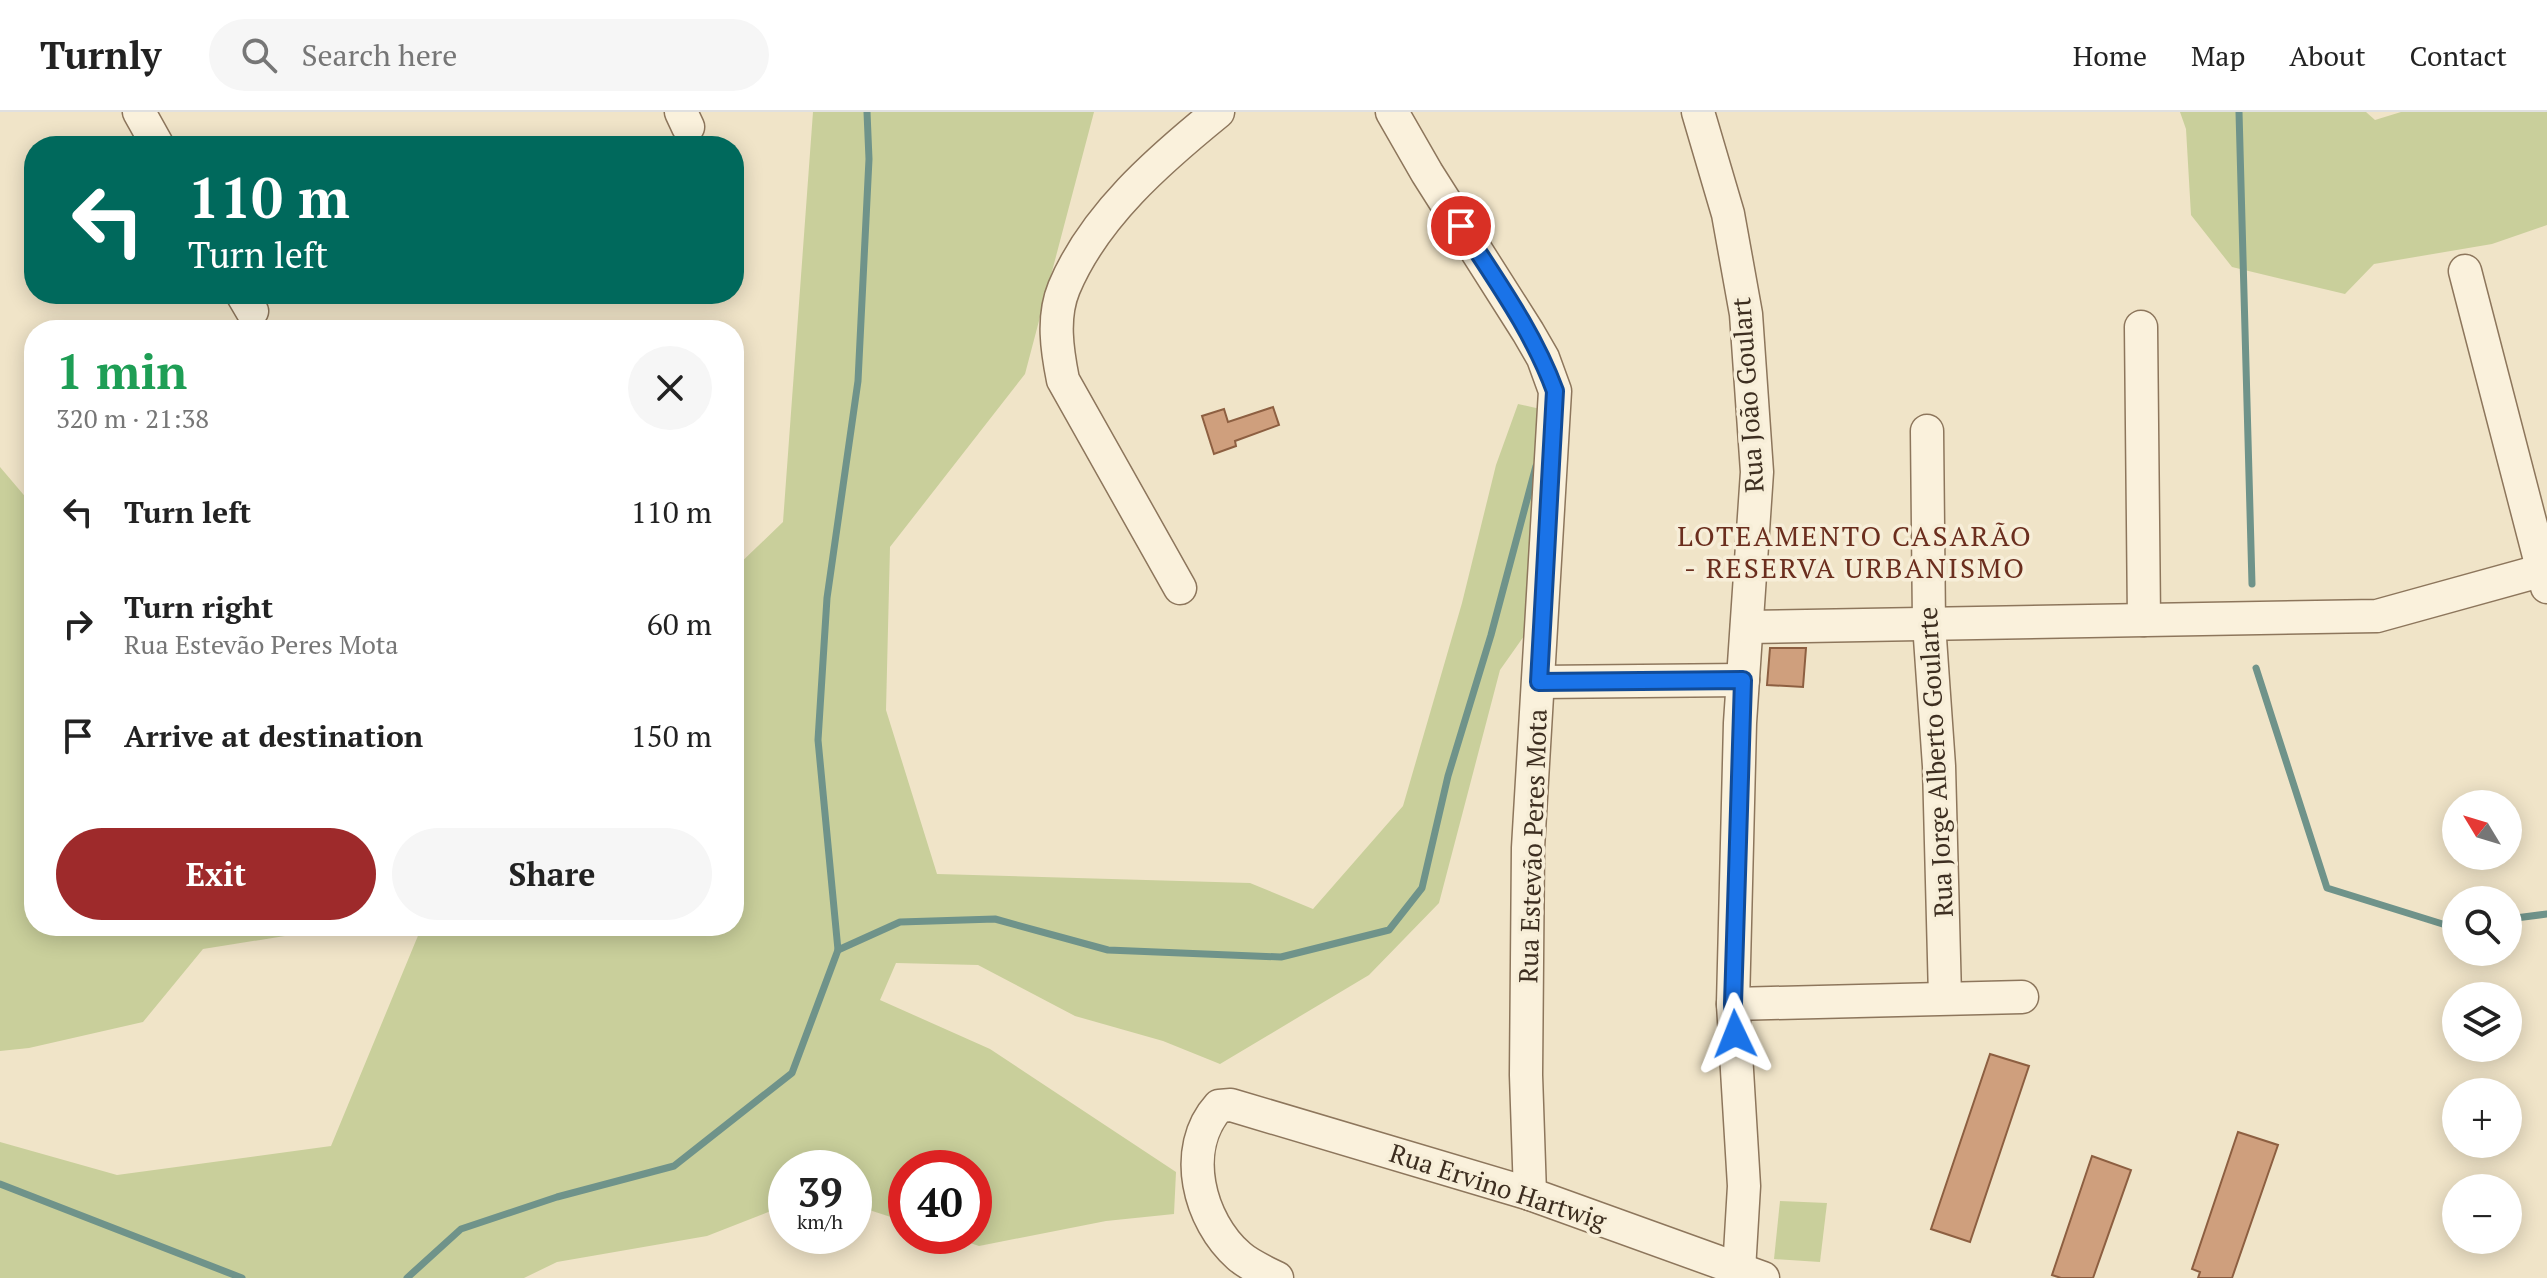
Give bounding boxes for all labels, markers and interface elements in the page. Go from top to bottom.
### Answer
search box [209,19,769,91]
text: Turnly [40,30,161,80]
icon: search [237,33,281,77]
text: Search here [301,35,457,75]
text: Home [2073,37,2147,74]
text: Map [2191,37,2245,74]
text: About [2289,37,2366,74]
text: Contact [2410,37,2507,74]
text: 110 m [188,160,350,234]
icon: left [56,168,160,272]
pin [1427,192,1495,260]
icon: arrive [1439,204,1483,248]
text: Turn left [188,231,328,278]
street label: Rua João Goulart [1723,296,1771,494]
text: 1 min [56,339,187,403]
button: close [628,346,712,430]
text: 320 m · 21:38 [56,401,209,435]
icon: left [56,490,100,534]
text: Turn left [124,492,251,532]
text: 110 m [631,492,712,532]
district label: LOTEAMENTO CASARÃO - RESERVA URBANISMO [1677,517,2033,586]
text: Turn right [124,587,273,627]
icon: right [56,602,100,646]
text: 60 m [647,604,712,644]
street label: Rua Jorge Alberto Goularte [1910,606,1960,918]
text: Rua Estevão Peres Mota [124,627,398,661]
street label: Rua Estevão Peres Mota [1510,708,1554,984]
icon: arrive [56,714,100,758]
text: Arrive at destination [124,716,423,756]
text: 150 m [631,716,712,756]
north arrow [2442,790,2522,870]
map controls [2442,790,2522,1254]
button: Exit [56,828,376,920]
button: Share [392,828,712,920]
button: search [2442,886,2522,966]
button: layers [2442,982,2522,1062]
position arrow [1693,992,1777,1076]
button: + [2442,1078,2522,1158]
street label: Rua Ervino Hartwig [1386,1135,1611,1237]
speed limit sign: 40 [888,1150,992,1254]
text: 39 [797,1165,843,1218]
button: − [2442,1174,2522,1254]
text: km/h [797,1208,843,1235]

